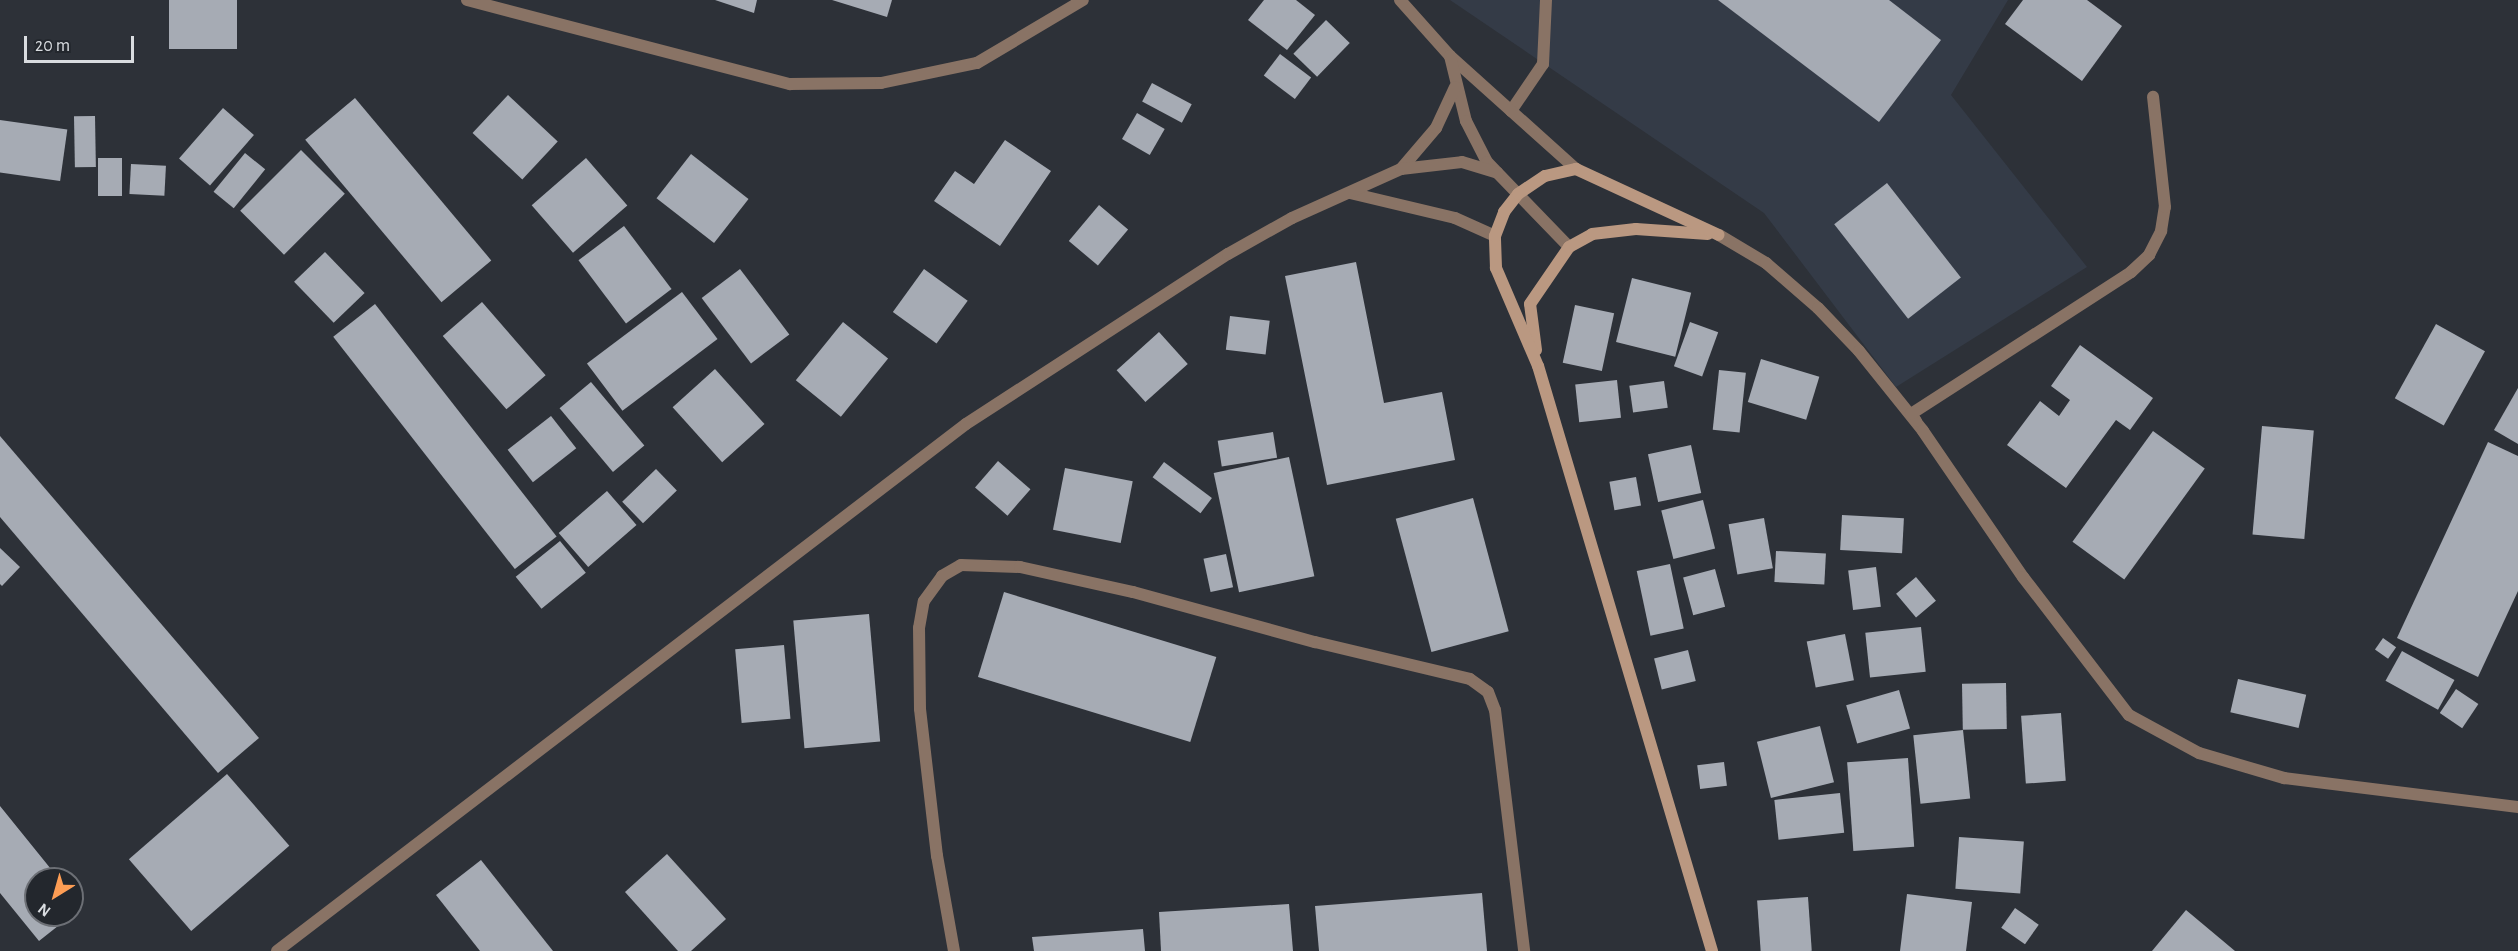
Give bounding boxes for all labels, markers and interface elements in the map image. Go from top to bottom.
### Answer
scale bar [27,24,136,62]
text: 20 m [35,37,70,55]
north arrow [24,867,84,927]
text: N [35,900,54,920]

